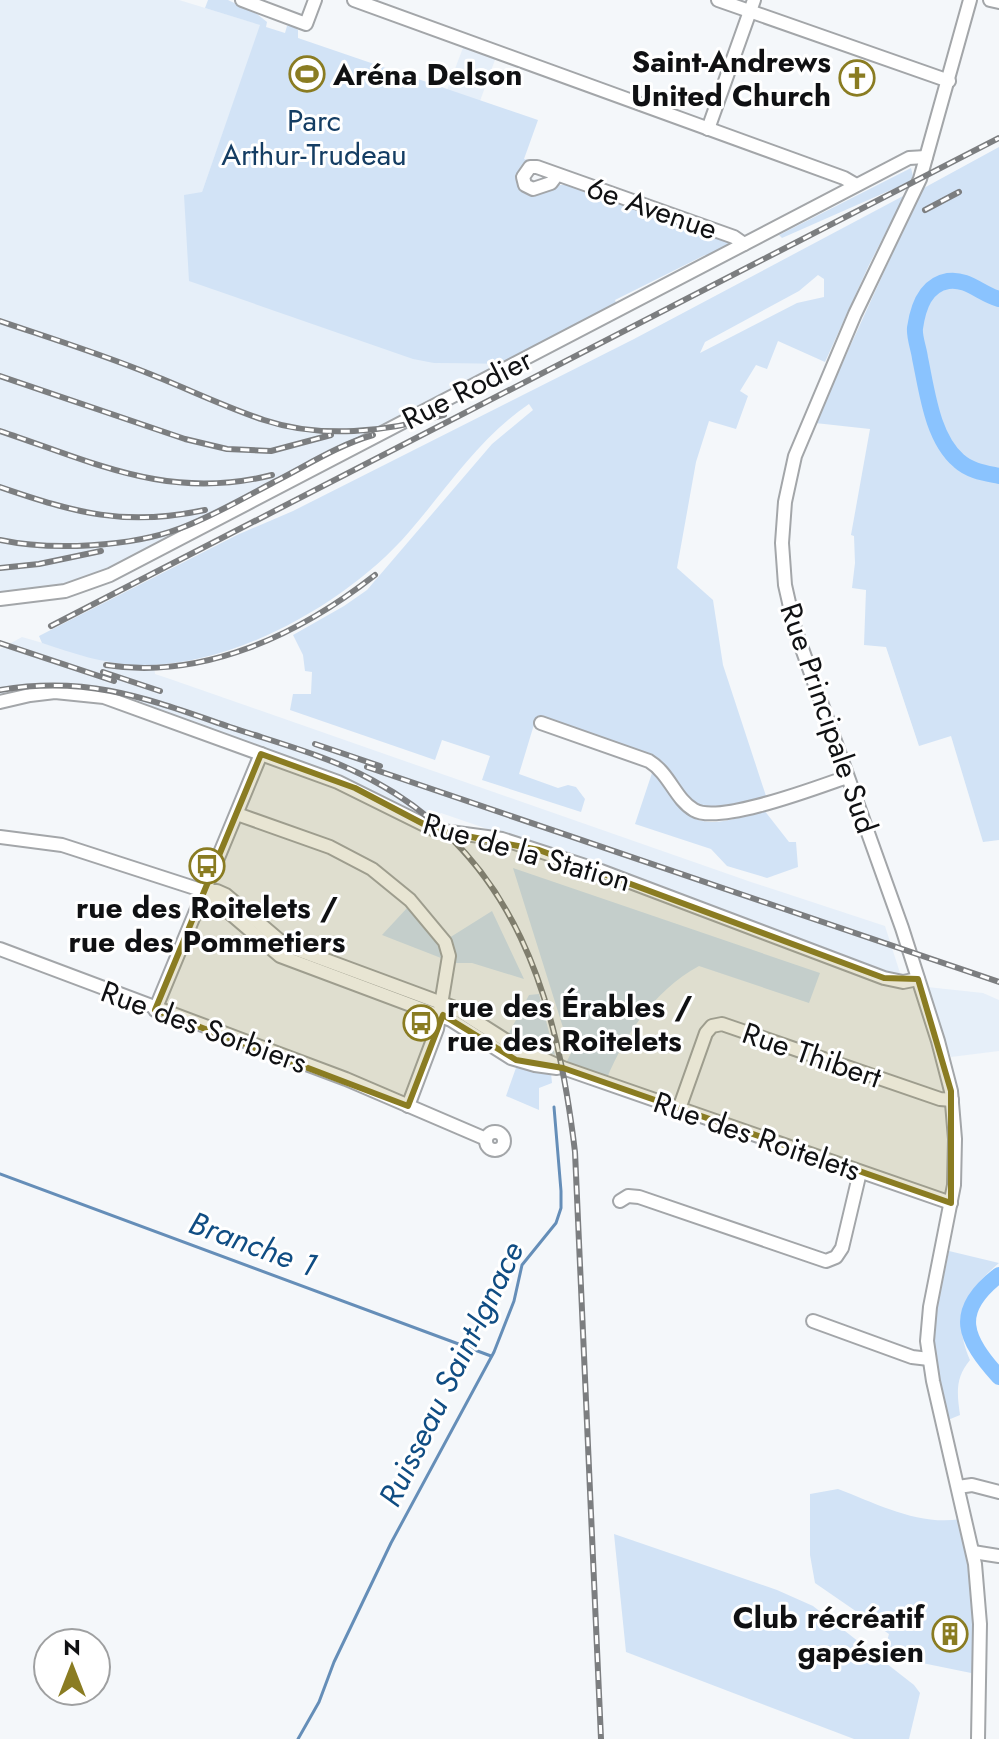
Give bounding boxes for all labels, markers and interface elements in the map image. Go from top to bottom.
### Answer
place label: Saint-Andrews United Church [631,40,831,117]
place label: Aréna Delson [332,53,522,96]
sports icon: Aréna Delson [288,55,326,93]
church icon: Saint-Andrews United Church [838,59,876,97]
park label: Parc Arthur-Trudeau [221,99,407,176]
street label: 6e Avenue [581,166,723,250]
street label: Rue Rodier [394,338,540,440]
street label: Rue Principale Sud [769,597,889,839]
street label: Rue de la Station [418,802,636,902]
bus stop icon: rue des Roitelets / rue des Pommetiers [188,847,226,885]
place label: rue des Roitelets / rue des Pommetiers [68,886,346,963]
street label: Rue des Sorbiers [95,970,313,1084]
place label: rue des Érables / rue des Roitelets [447,985,692,1062]
bus stop icon: rue des Érables / rue des Roitelets [402,1004,440,1042]
street label: Rue Thibert [737,1011,888,1099]
street label: Rue des Roitelets [648,1081,866,1191]
water label: Branche 1 [183,1200,323,1288]
water label: Ruisseau Saint-Ignace [367,1234,535,1514]
place label: Club récréatif gapésien [733,1596,926,1673]
building icon: Club récréatif gapésien [931,1615,969,1653]
north arrow [32,1627,112,1707]
text: N [63,1631,81,1663]

